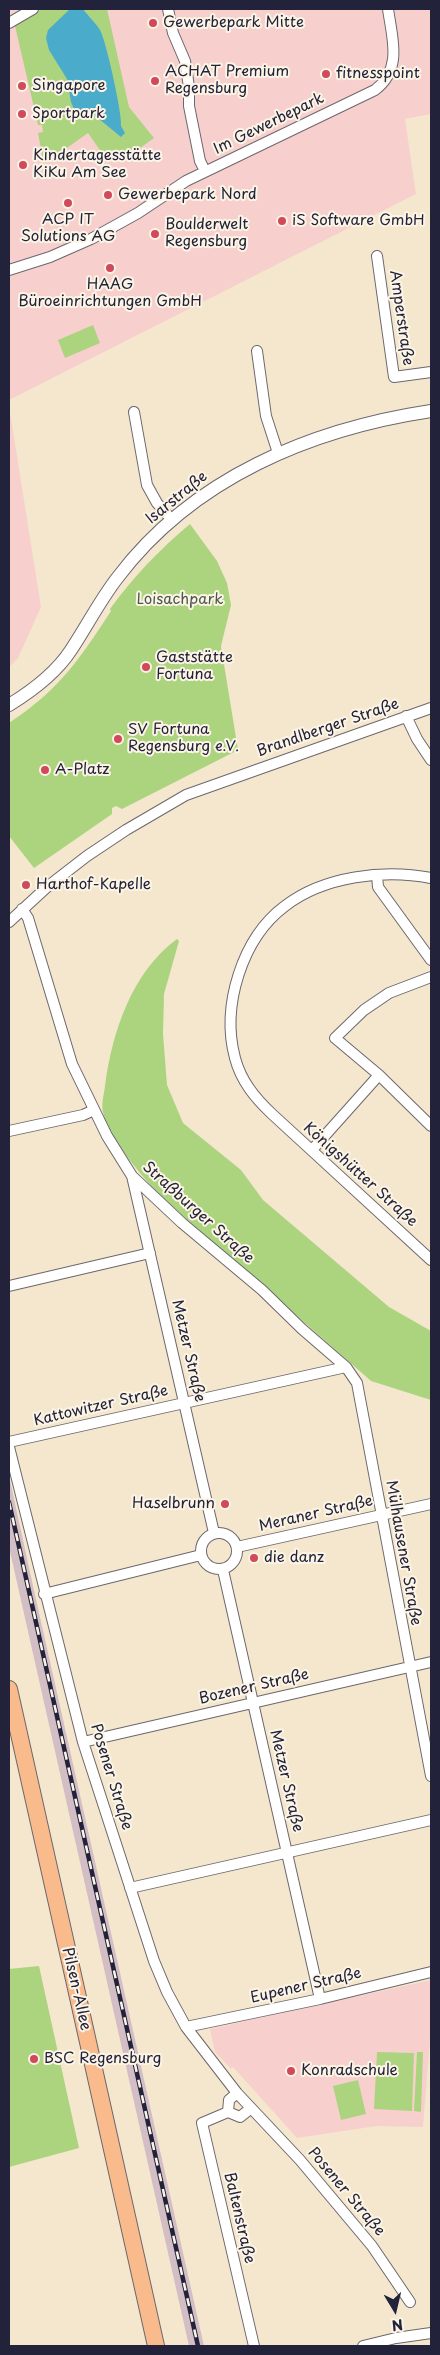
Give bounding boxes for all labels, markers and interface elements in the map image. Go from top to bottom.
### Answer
place label: Gewerbepark Mitte [163,14,304,32]
marker: Gewerbepark Mitte [147,17,159,29]
place label: ACHAT Premium Regensburg [165,63,289,98]
place label: fitnesspoint [336,65,420,83]
marker: fitnesspoint [320,68,332,80]
marker: ACHAT Premium Regensburg [149,75,161,87]
place label: Singapore [32,77,105,95]
marker: Singapore [16,80,28,92]
street label: Im Gewerbepark [211,89,327,159]
place label: Sportpark [32,105,105,123]
marker: Sportpark [16,108,28,120]
place label: Kindertagesstätte KiKu Am See [33,147,161,182]
marker: Kindertagesstätte KiKu Am See [17,159,29,171]
place label: Gewerbepark Nord [118,186,257,204]
marker: Gewerbepark Nord [102,189,114,201]
marker: ACP IT Solutions AG [62,197,74,209]
place label: ACP IT Solutions AG [21,211,115,246]
place label: iS Software GmbH [292,212,425,230]
marker: iS Software GmbH [276,215,288,227]
place label: Boulderwelt Regensburg [165,216,248,251]
marker: Boulderwelt Regensburg [149,228,161,240]
marker: HAAG Büroeinrichtungen GmbH [104,262,116,274]
street label: Amperstraße [385,269,417,367]
place label: HAAG Büroeinrichtungen GmbH [18,276,202,311]
street label: Isarstraße [143,468,211,528]
park label: Loisachpark [137,591,223,609]
place label: Gaststätte Fortuna [156,649,233,684]
marker: Gaststätte Fortuna [140,661,152,673]
street label: Brandlberger Straße [255,695,401,761]
place label: SV Fortuna Regensburg e.V. [128,721,239,756]
marker: SV Fortuna Regensburg e.V. [112,733,124,745]
place label: A-Platz [55,761,109,779]
marker: A-Platz [39,764,51,776]
place label: Harthof-Kapelle [36,876,151,894]
marker: Harthof-Kapelle [20,879,32,891]
street label: Königshütter Straße [299,1119,421,1231]
street label: Straßburger Straße [139,1158,257,1268]
street label: Metzer Straße [167,1298,209,1404]
street label: Kattowitzer Straße [32,1382,170,1430]
street label: Mülhausener Straße [381,1479,425,1627]
street label: Meraner Straße [257,1492,375,1536]
place label: Haselbrunn [132,1495,215,1513]
marker: Haselbrunn [219,1498,231,1510]
place label: die danz [264,1549,324,1567]
marker: die danz [248,1552,260,1564]
street label: Bozener Straße [197,1666,311,1708]
street label: Posener Straße [86,1722,136,1832]
street label: Metzer Straße [265,1728,307,1834]
street label: Pilsen-Allee [58,1946,94,2032]
street label: Eupener Straße [249,1965,363,2007]
place label: BSC Regensburg [44,2050,161,2068]
marker: BSC Regensburg [28,2053,40,2065]
place label: Konradschule [301,2062,398,2080]
marker: Konradschule [285,2065,297,2077]
street label: Posener Straße [304,2144,388,2240]
street label: Baltenstraße [220,2171,258,2265]
north arrow [370,2285,420,2335]
text: N [390,2314,405,2337]

